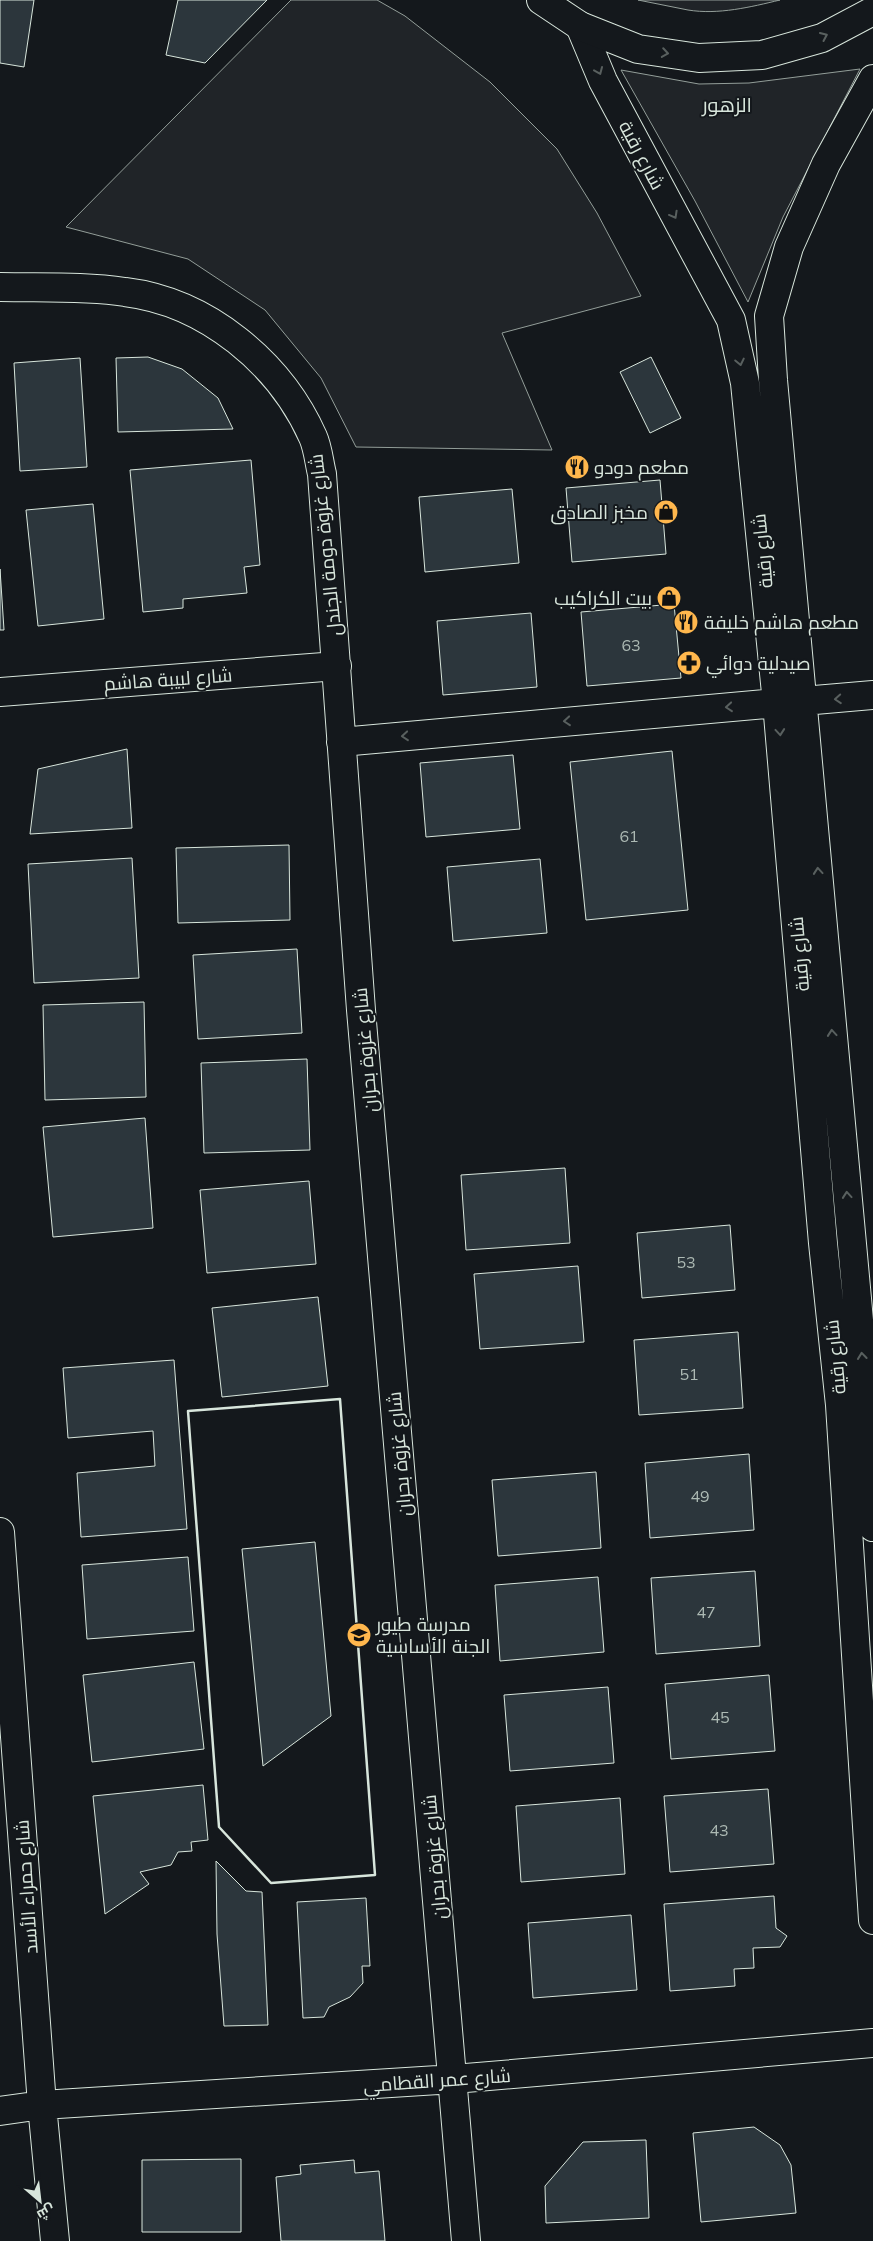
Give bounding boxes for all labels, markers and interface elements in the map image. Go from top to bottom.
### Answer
one-way arrow [819,32,828,43]
one-way arrow [660,47,669,57]
one-way arrow [593,66,603,75]
district label: الزهور [701,92,752,117]
street label: شارع رقية [612,116,670,195]
one-way arrow [668,210,678,219]
one-way arrow [734,357,745,366]
street label: شارع غزوة دومة الجندل [304,453,348,637]
restaurant icon: مطعم دودو [564,454,590,480]
place label: مطعم دودو [594,455,689,481]
shop icon: مخبز الصادق [653,499,679,525]
place label: مخبز الصادق [550,500,648,525]
street label: شارع رقية [746,512,780,589]
shop icon: بيت الكراكيب [656,585,682,611]
place label: بيت الكراكيب [554,586,652,610]
restaurant icon: مطعم هاشم خليفة [673,609,699,635]
place label: مطعم هاشم خليفة [704,610,859,636]
house number: 63 [621,635,641,655]
pharmacy icon: صيدلية دوائي [676,650,702,676]
place label: صيدلية دوائي [706,651,811,678]
street label: شارع لبيبة هاشم [103,663,233,697]
one-way arrow [834,693,842,704]
one-way arrow [725,701,733,712]
one-way arrow [563,715,571,726]
one-way arrow [774,728,785,736]
one-way arrow [401,730,409,741]
house number: 61 [619,826,639,846]
one-way arrow [813,867,824,875]
street label: شارع رقية [784,915,816,992]
street label: شارع غزوة بحران [348,986,384,1113]
one-way arrow [827,1028,838,1036]
one-way arrow [841,1190,852,1198]
house number: 53 [676,1252,696,1272]
street label: شارع رقية [819,1318,853,1395]
one-way arrow [857,1352,868,1360]
house number: 51 [679,1364,699,1384]
street label: شارع غزوة بحران [382,1390,418,1517]
house number: 49 [690,1486,710,1506]
house number: 47 [696,1602,716,1622]
place label: مدرسة طيور الجنة الأساسية [375,1612,490,1658]
school or university icon: مدرسة طيور الجنة الأساسية [346,1622,372,1648]
house number: 45 [710,1707,730,1727]
street label: شارع غزوة بحران [417,1793,453,1920]
street label: شارع حمراء الأسد [9,1819,45,1955]
house number: 43 [709,1820,729,1840]
street label: شارع عمر القطامي [362,2063,512,2100]
north arrow [15,2176,65,2226]
text: ش [34,2200,58,2225]

